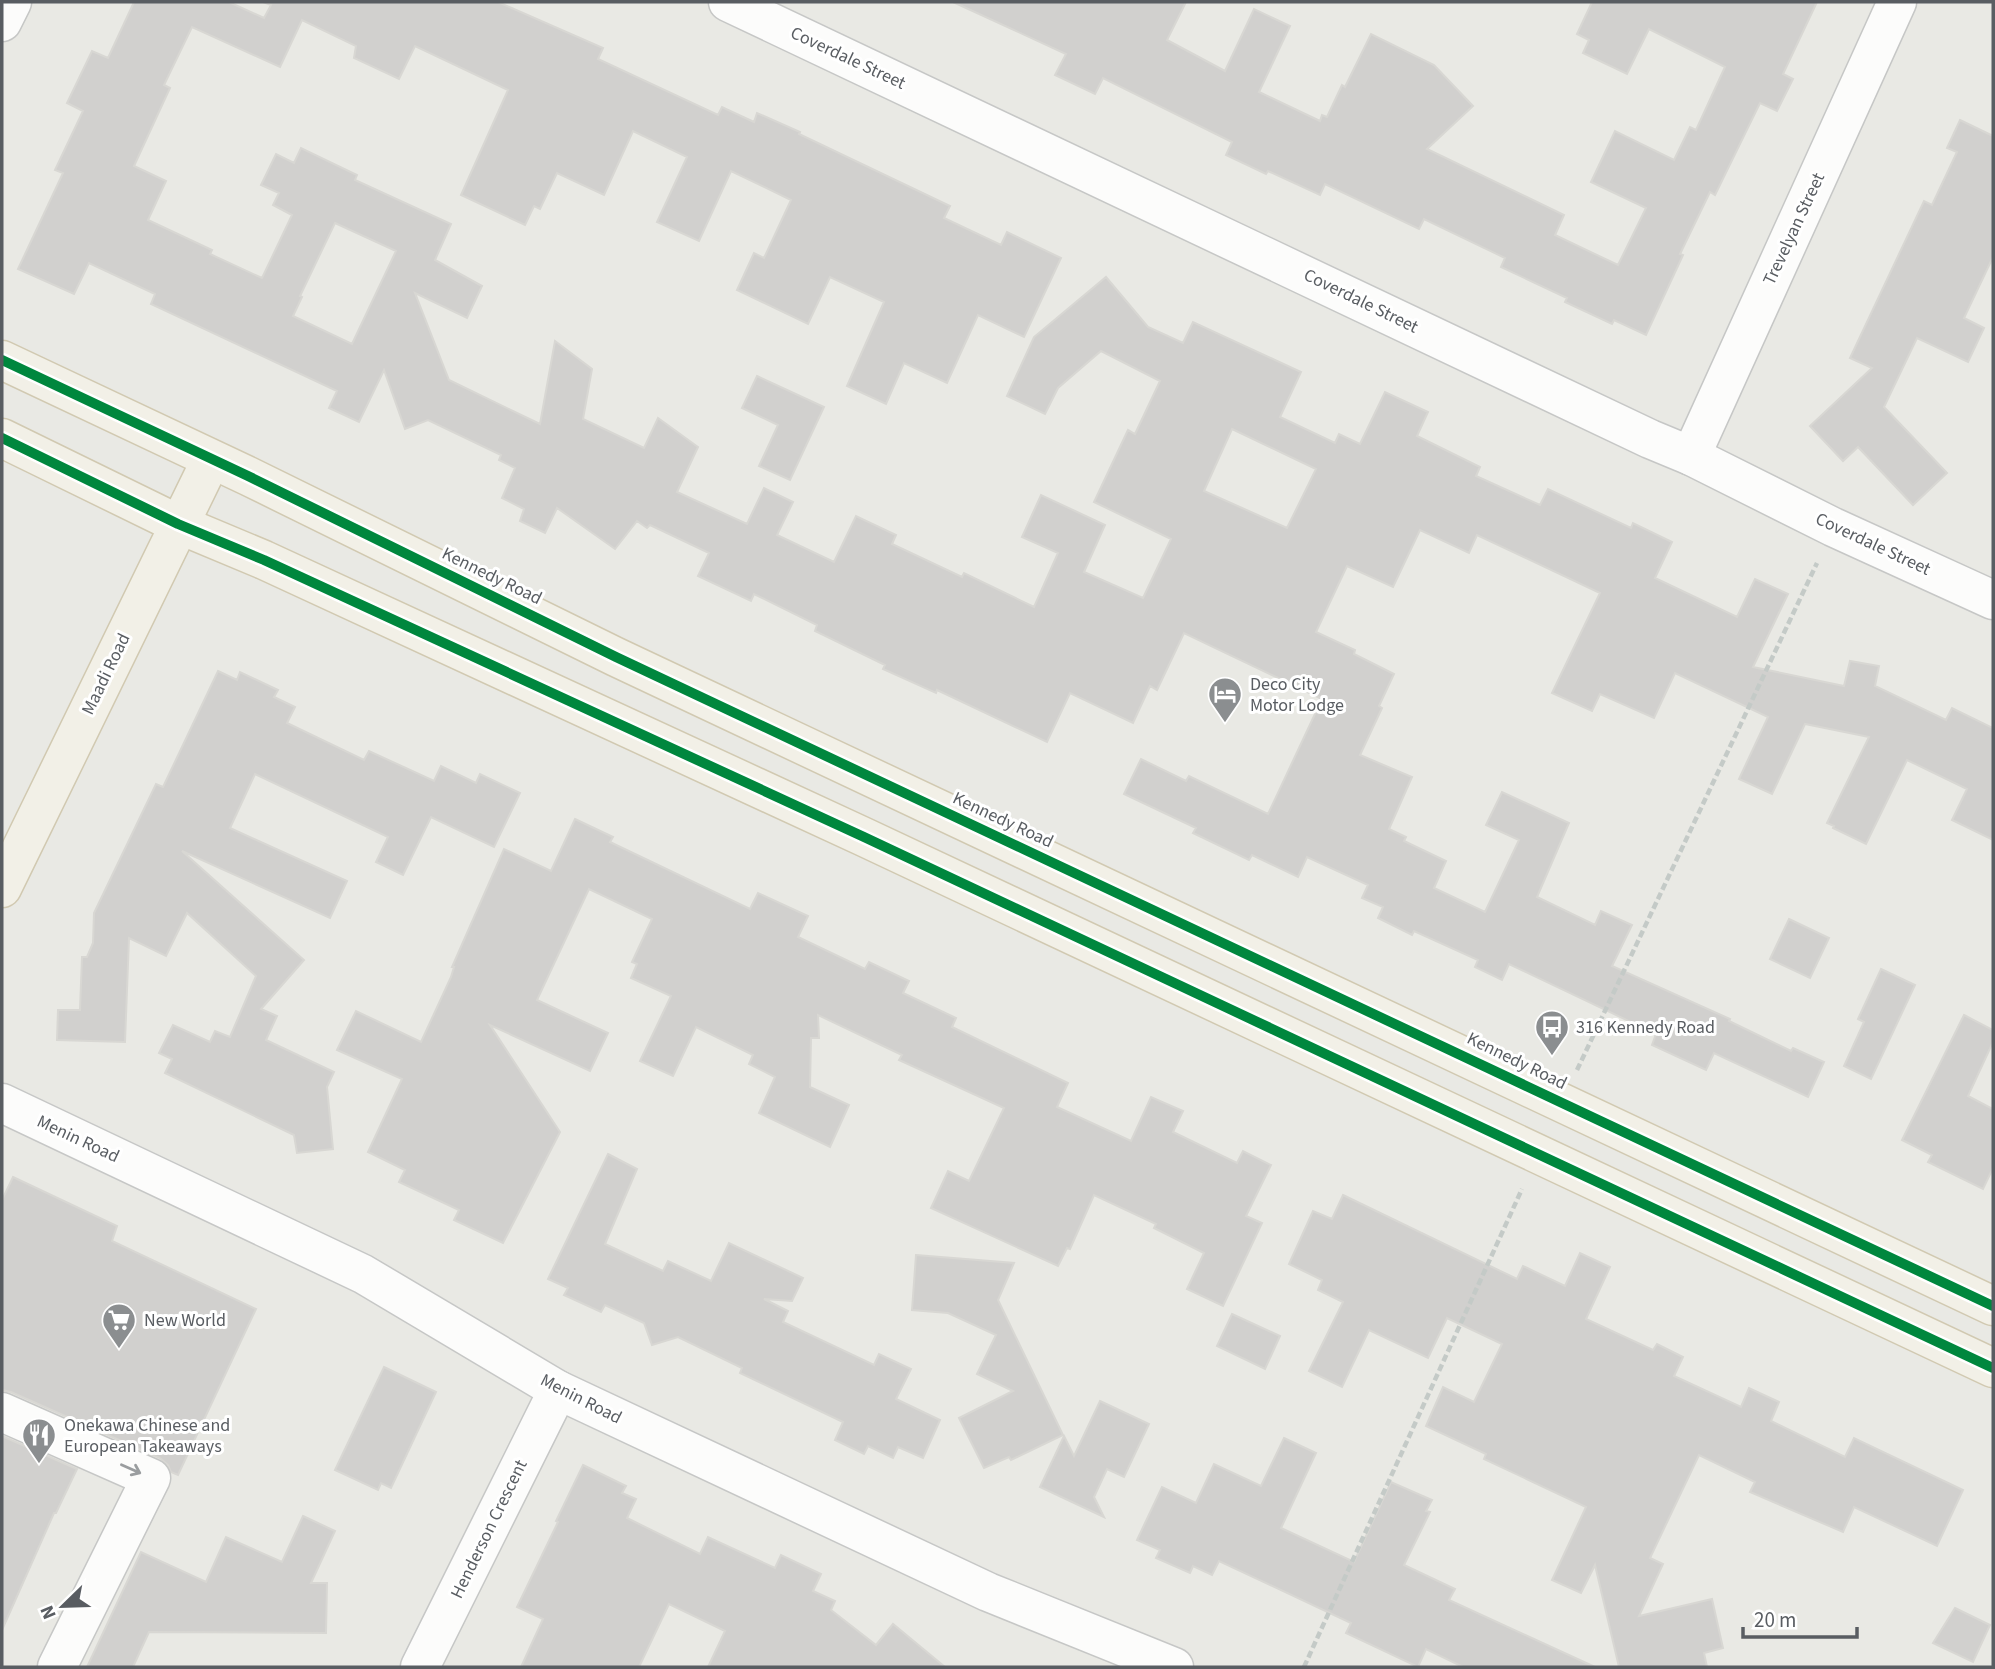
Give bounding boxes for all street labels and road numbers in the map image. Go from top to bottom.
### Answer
street label: Coverdale Street [786,20,910,96]
street label: Trevelyan Street [1757,169,1831,289]
street label: Coverdale Street [1300,262,1422,340]
street label: Coverdale Street [1811,506,1935,582]
street label: Kennedy Road [438,541,546,611]
street label: Maadi Road [76,629,136,719]
street label: Kennedy Road [949,786,1057,854]
street label: Kennedy Road [1463,1026,1571,1096]
street label: Menin Road [33,1109,123,1169]
street label: Menin Road [536,1368,626,1430]
street label: Henderson Crescent [444,1455,534,1603]

